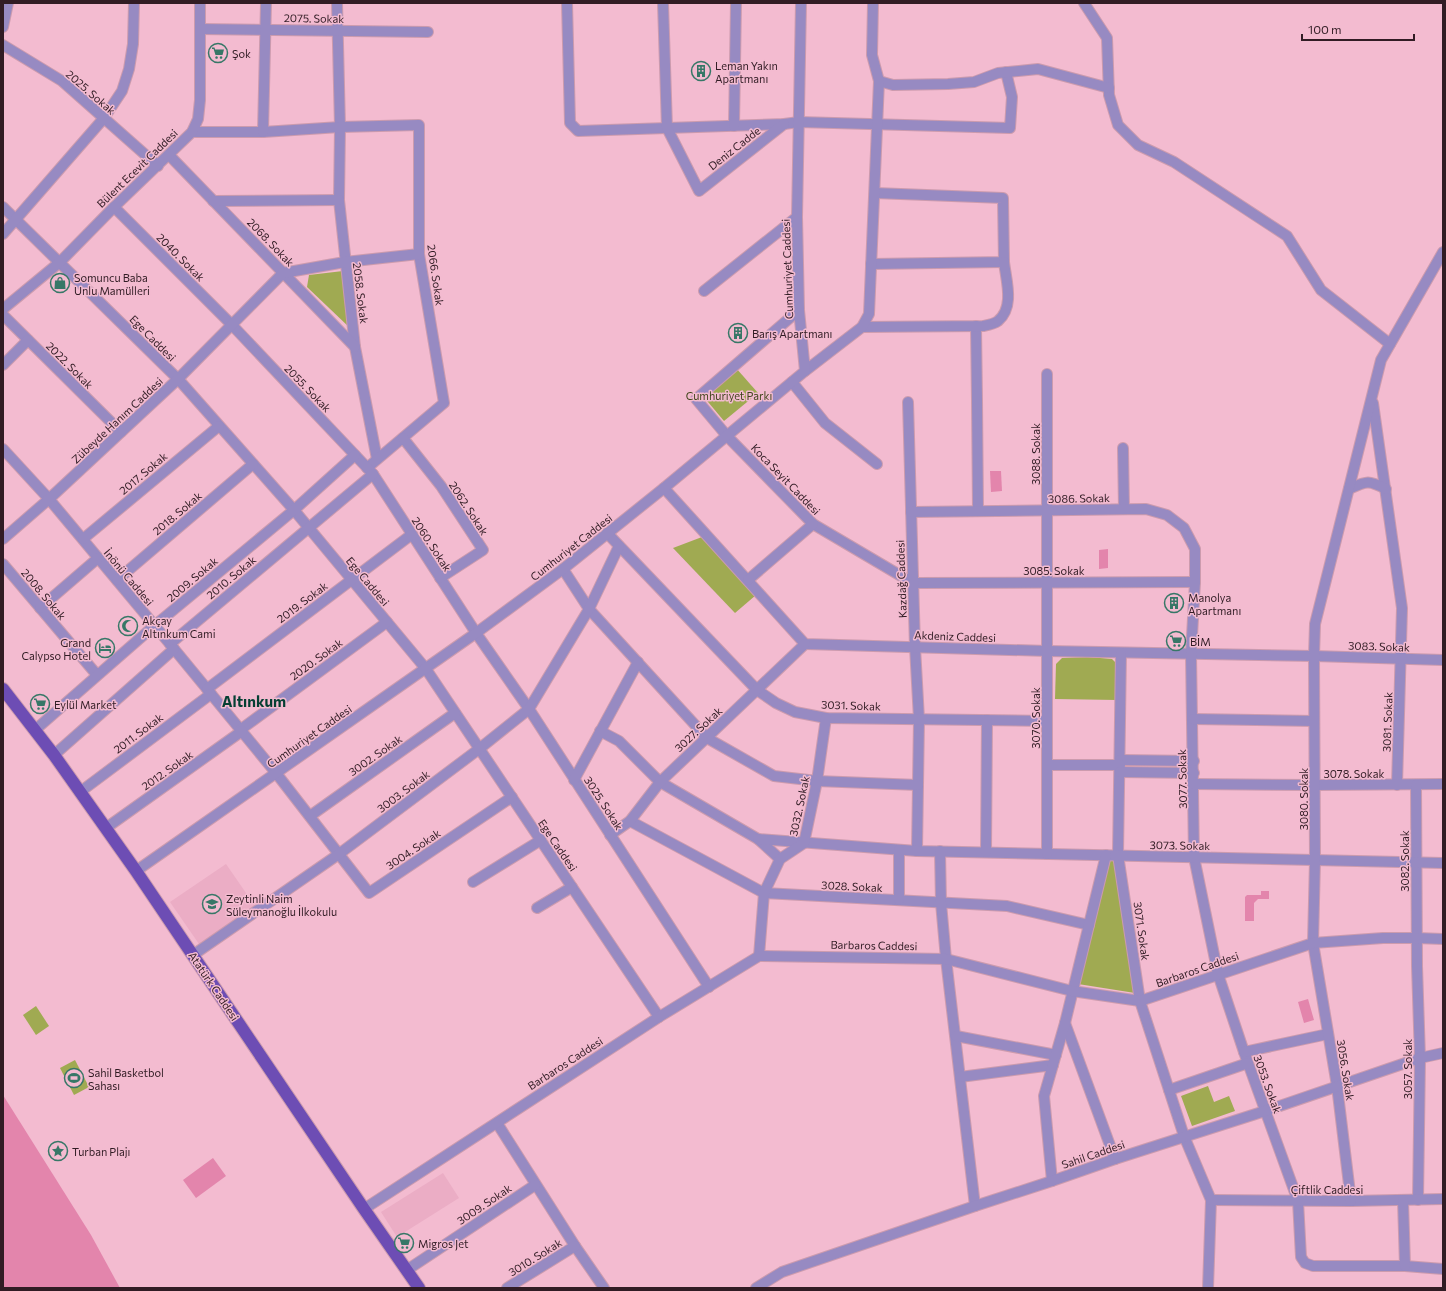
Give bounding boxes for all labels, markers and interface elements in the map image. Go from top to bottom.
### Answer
street label: 2075. Sokak [284,11,344,25]
scale bar [1302,16,1414,42]
text: 100 m [1308,22,1342,36]
supermarket icon: Şok [207,42,229,64]
place label: Şok [232,47,251,60]
place label: Leman Yakın Apartmanı [715,59,778,85]
building icon: Leman Yakın Apartmanı [690,60,712,82]
street label: 2025. Sokak [64,67,118,117]
street label: Deniz Cadde [705,124,763,172]
street label: Bülent Ecevit Caddesi [94,126,180,210]
street label: 2068. Sokak [245,215,297,269]
street label: Cumhuriyet Caddesi [779,218,795,319]
street label: 2040. Sokak [154,230,208,284]
street label: 2066. Sokak [425,243,447,307]
street label: 2058. Sokak [351,262,371,324]
place label: Somuncu Baba Unlu Mamülleri [74,271,150,297]
shop icon: Somuncu Baba Unlu Mamülleri [49,272,71,294]
street label: Ege Caddesi [127,312,179,364]
building icon: Barış Apartmanı [727,322,749,344]
place label: Barış Apartmanı [752,327,832,340]
street label: 2022. Sokak [44,339,96,391]
street label: 2055. Sokak [282,362,334,415]
street label: Zübeyde Hanım Caddesi [69,374,165,466]
park label: Cumhuriyet Parkı [686,389,772,402]
street label: 3088. Sokak [1029,423,1042,485]
street label: Koca Seyit Caddesi [749,441,823,517]
street label: 2017. Sokak [116,449,170,497]
street label: 2062. Sokak [447,479,491,537]
street label: 2018. Sokak [150,489,204,537]
street label: 3086. Sokak [1048,491,1110,505]
street label: Cumhuriyet Caddesi [527,511,615,583]
street label: 2060. Sokak [410,514,454,574]
street label: Kazdağ Caddesi [893,539,909,618]
street label: İnönü Caddesi [101,545,157,608]
street label: 2010. Sokak [204,553,258,601]
street label: 2009. Sokak [164,554,220,604]
street label: Ege Caddesi [344,554,392,608]
street label: 3085. Sokak [1023,564,1085,577]
street label: 2008. Sokak [19,566,69,622]
street label: 2019. Sokak [274,579,330,625]
place label: Manolya Apartmanı [1188,591,1241,617]
building icon: Manolya Apartmanı [1163,592,1185,614]
place label: Akçay Altınkum Cami [142,614,216,640]
mosque icon: Akçay Altınkum Cami [117,615,139,637]
street label: Akdeniz Caddesi [914,628,996,644]
supermarket icon: BİM [1165,630,1187,652]
place label: BİM [1190,634,1211,648]
place label: Grand Calypso Hotel [21,636,91,662]
street label: 2020. Sokak [287,636,345,682]
hotel icon: Grand Calypso Hotel [94,637,116,659]
street label: 3083. Sokak [1348,638,1410,654]
street label: 3070. Sokak [1029,687,1042,749]
district label: Altınkum [222,692,286,710]
street label: 3081. Sokak [1379,692,1395,752]
supermarket icon: Eylül Market [29,693,51,715]
street label: 3031. Sokak [821,697,881,713]
place label: Eylül Market [54,698,117,711]
street label: Cumhuriyet Caddesi [264,702,354,770]
street label: 3027. Sokak [672,704,724,754]
street label: 2011. Sokak [111,710,165,756]
street label: 3002. Sokak [346,732,404,778]
street label: 2012. Sokak [139,748,195,792]
street label: 3077. Sokak [1175,749,1189,809]
street label: 3003. Sokak [374,767,432,815]
street label: 3078. Sokak [1323,767,1385,780]
street label: 3080. Sokak [1297,768,1310,830]
street label: 3025. Sokak [582,774,626,832]
street label: 3032. Sokak [786,775,812,837]
street label: Ege Caddesi [536,817,580,874]
street label: 3004. Sokak [383,826,443,872]
street label: 3082. Sokak [1398,830,1411,892]
street label: 3073. Sokak [1150,838,1210,852]
street label: 3028. Sokak [821,878,883,894]
place label: Zeytinli Naim Süleymanoğlu İlkokulu [226,892,337,918]
school or university icon: Zeytinli Naim Süleymanoğlu İlkokulu [201,893,223,915]
street label: 3071. Sokak [1131,901,1153,961]
street label: Barbaros Caddesi [830,938,918,952]
street label: Atatürk Caddesi [186,949,242,1023]
street label: Barbaros Caddesi [1154,949,1240,989]
street label: Barbaros Caddesi [525,1034,605,1092]
street label: 3056. Sokak [1335,1039,1357,1102]
street label: 3057. Sokak [1401,1039,1414,1099]
street label: 3053. Sokak [1251,1053,1285,1115]
place label: Sahil Basketbol Sahası [88,1066,164,1092]
sports icon: Sahil Basketbol Sahası [63,1067,85,1089]
street label: Sahil Caddesi [1060,1137,1126,1171]
place icon: Turban Plajı [47,1140,69,1162]
place label: Turban Plajı [72,1145,130,1158]
street label: 3009. Sokak [454,1181,514,1227]
street label: Çiftlik Caddesi [1291,1183,1363,1196]
supermarket icon: Migros Jet [393,1232,415,1254]
street label: 3010. Sokak [506,1235,564,1279]
place label: Migros Jet [418,1237,469,1251]

